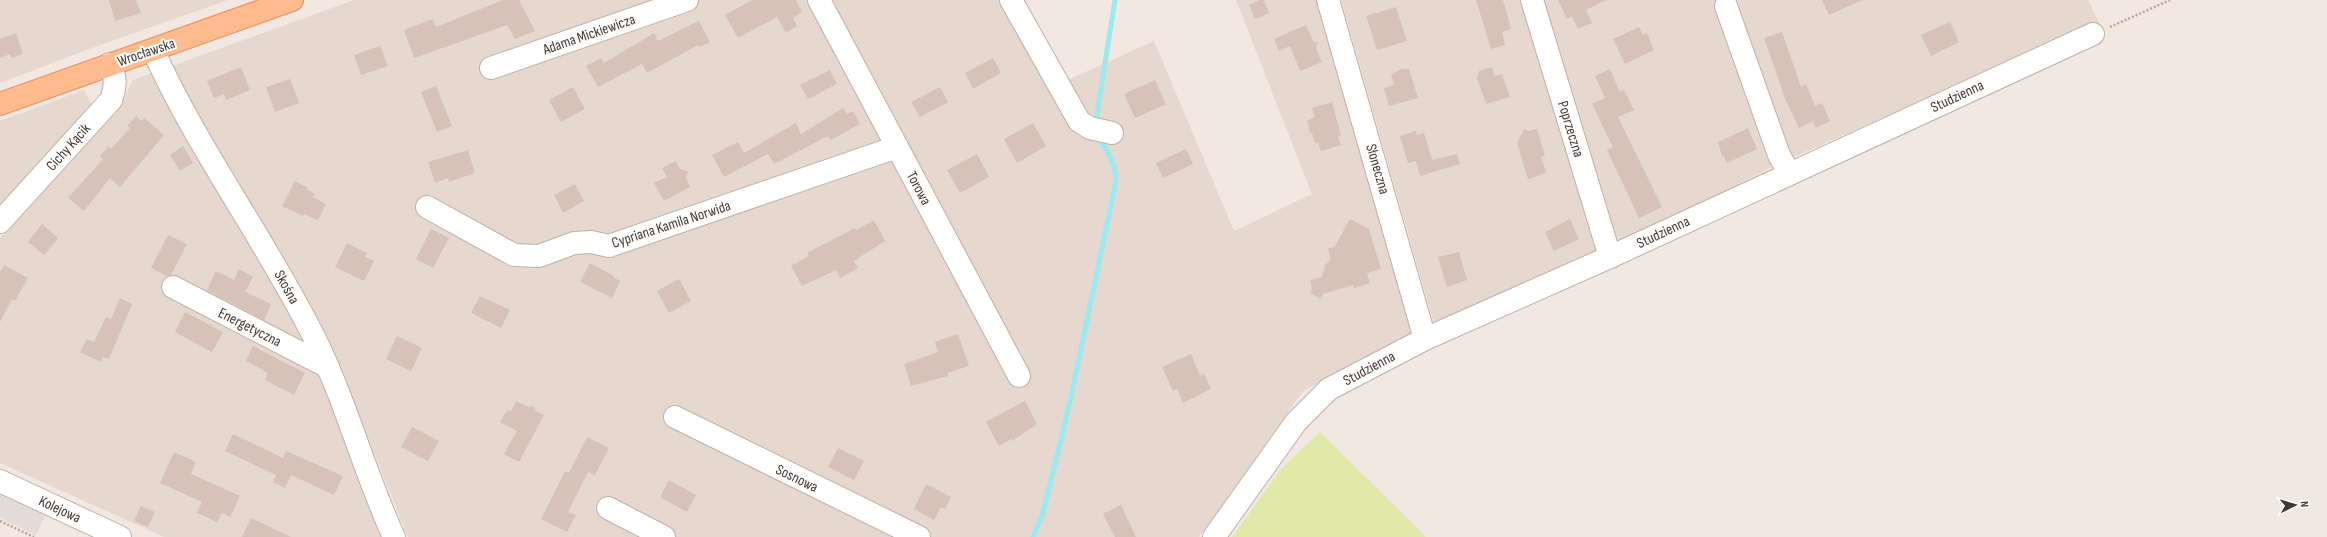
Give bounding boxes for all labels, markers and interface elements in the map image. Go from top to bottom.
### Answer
street label: Adama Mickiewicza [540,10,638,59]
street label: Wrocławska [115,34,178,71]
street label: Studzienna [1928,76,1987,117]
street label: Poprzeczna [1553,99,1588,160]
street label: Cichy Kącik [42,119,95,175]
street label: Słoneczna [1361,142,1394,197]
street label: Torowa [902,168,935,209]
street label: Cypriana Kamila Norwida [609,196,733,253]
street label: Studzienna [1634,212,1693,253]
street label: Skośna [270,267,304,308]
street label: Energetyczna [215,303,285,351]
street label: Studzienna [1340,347,1399,390]
street label: Sosnowa [773,460,821,497]
north arrow [2275,485,2315,525]
street label: Kolejowa [36,491,84,528]
text: N [2298,501,2311,508]

